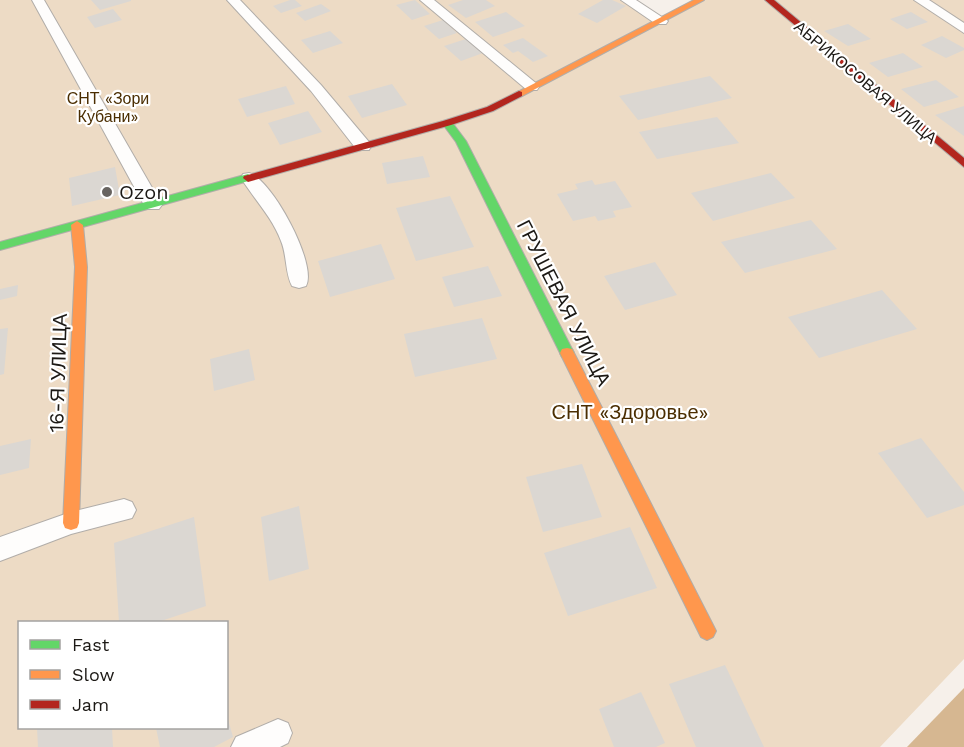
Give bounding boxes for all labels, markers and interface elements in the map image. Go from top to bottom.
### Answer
street label: АБРИКОСОВАЯ УЛИЦА [790,17,941,148]
park label: СНТ «Зори Кубани» [67,89,149,126]
place label: Ozon [119,180,169,204]
marker: Ozon [100,185,114,199]
street label: ГРУШЕВАЯ УЛИЦА [512,216,617,391]
street label: 16-Я УЛИЦА [44,312,72,433]
park label: СНТ «Здоровье» [552,400,708,424]
legend [18,621,228,729]
text: Fast [72,634,110,655]
text: Slow [72,664,115,685]
text: Jam [72,694,109,715]

